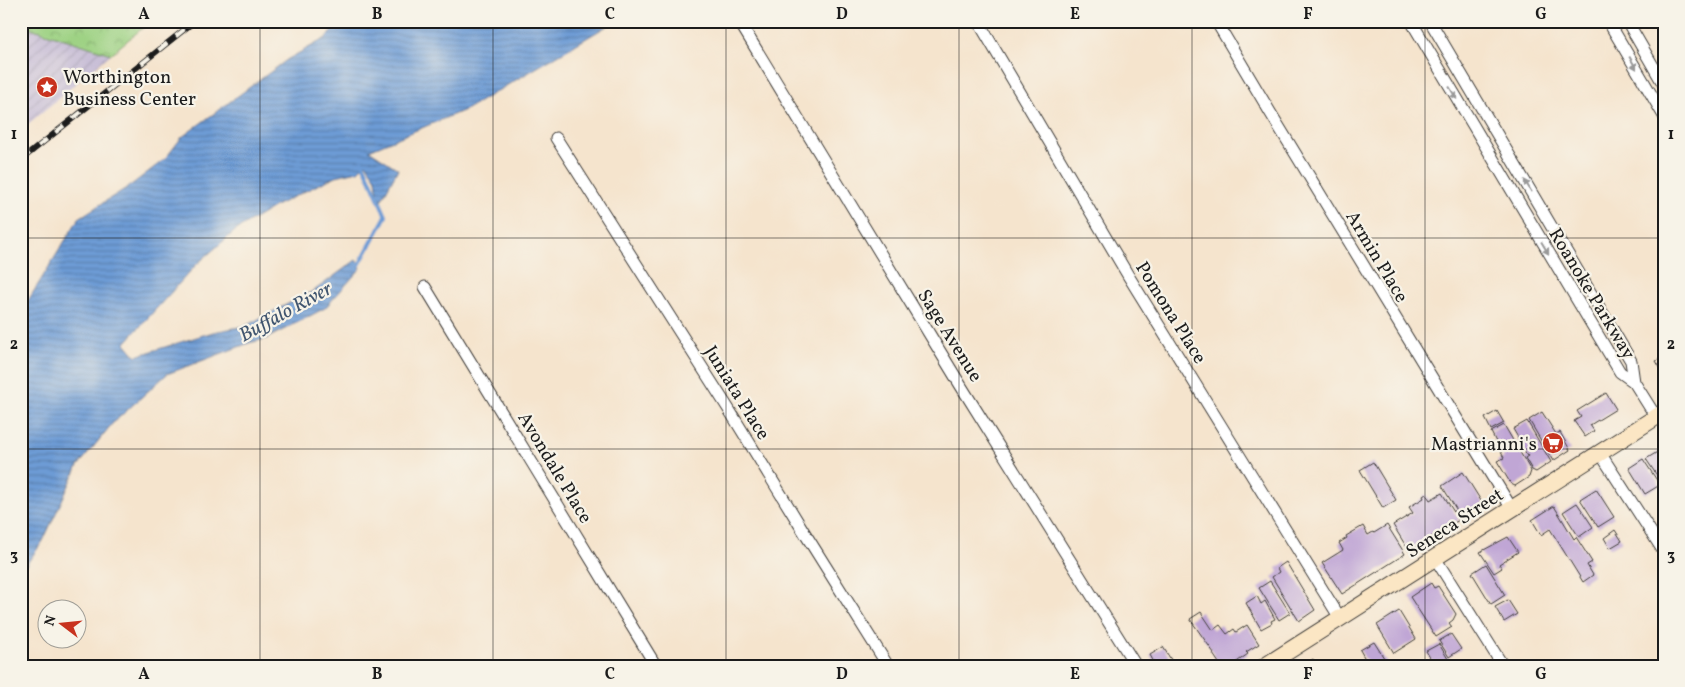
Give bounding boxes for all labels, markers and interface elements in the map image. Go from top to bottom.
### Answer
text: A [138,4,150,26]
text: B [372,4,383,26]
text: C [605,4,615,26]
text: D [836,4,848,26]
text: E [1070,4,1080,26]
text: F [1303,4,1313,26]
text: G [1535,4,1547,26]
one-way arrow [1628,57,1637,70]
place label: Worthington Business Center [63,65,196,113]
place icon: Worthington Business Center [35,75,59,99]
one-way arrow [1449,87,1458,100]
text: 1 [11,124,17,146]
text: 1 [1668,124,1674,146]
one-way arrow [1524,180,1533,193]
street label: Armin Place [1339,206,1414,308]
street label: Roanoke Parkway [1542,223,1641,365]
one-way arrow [1540,242,1549,255]
street label: Pomona Place [1129,257,1212,369]
water label: Buffalo River [234,275,338,350]
street label: Sage Avenue [911,285,988,387]
text: 2 [10,334,18,356]
text: 2 [1667,334,1675,356]
street label: Juniata Place [697,341,776,445]
street label: Avondale Place [511,407,598,529]
supermarket icon: Mastrianni's [1541,431,1565,455]
place label: Mastrianni's [1431,432,1537,458]
street label: Seneca Street [1401,482,1509,565]
text: 3 [10,545,18,567]
text: 3 [1667,545,1675,567]
north arrow [38,600,88,650]
text: N [40,613,61,628]
text: A [138,664,150,686]
text: B [372,664,383,686]
text: C [605,664,615,686]
text: D [836,664,848,686]
text: E [1070,664,1080,686]
text: F [1303,664,1313,686]
text: G [1535,664,1547,686]

